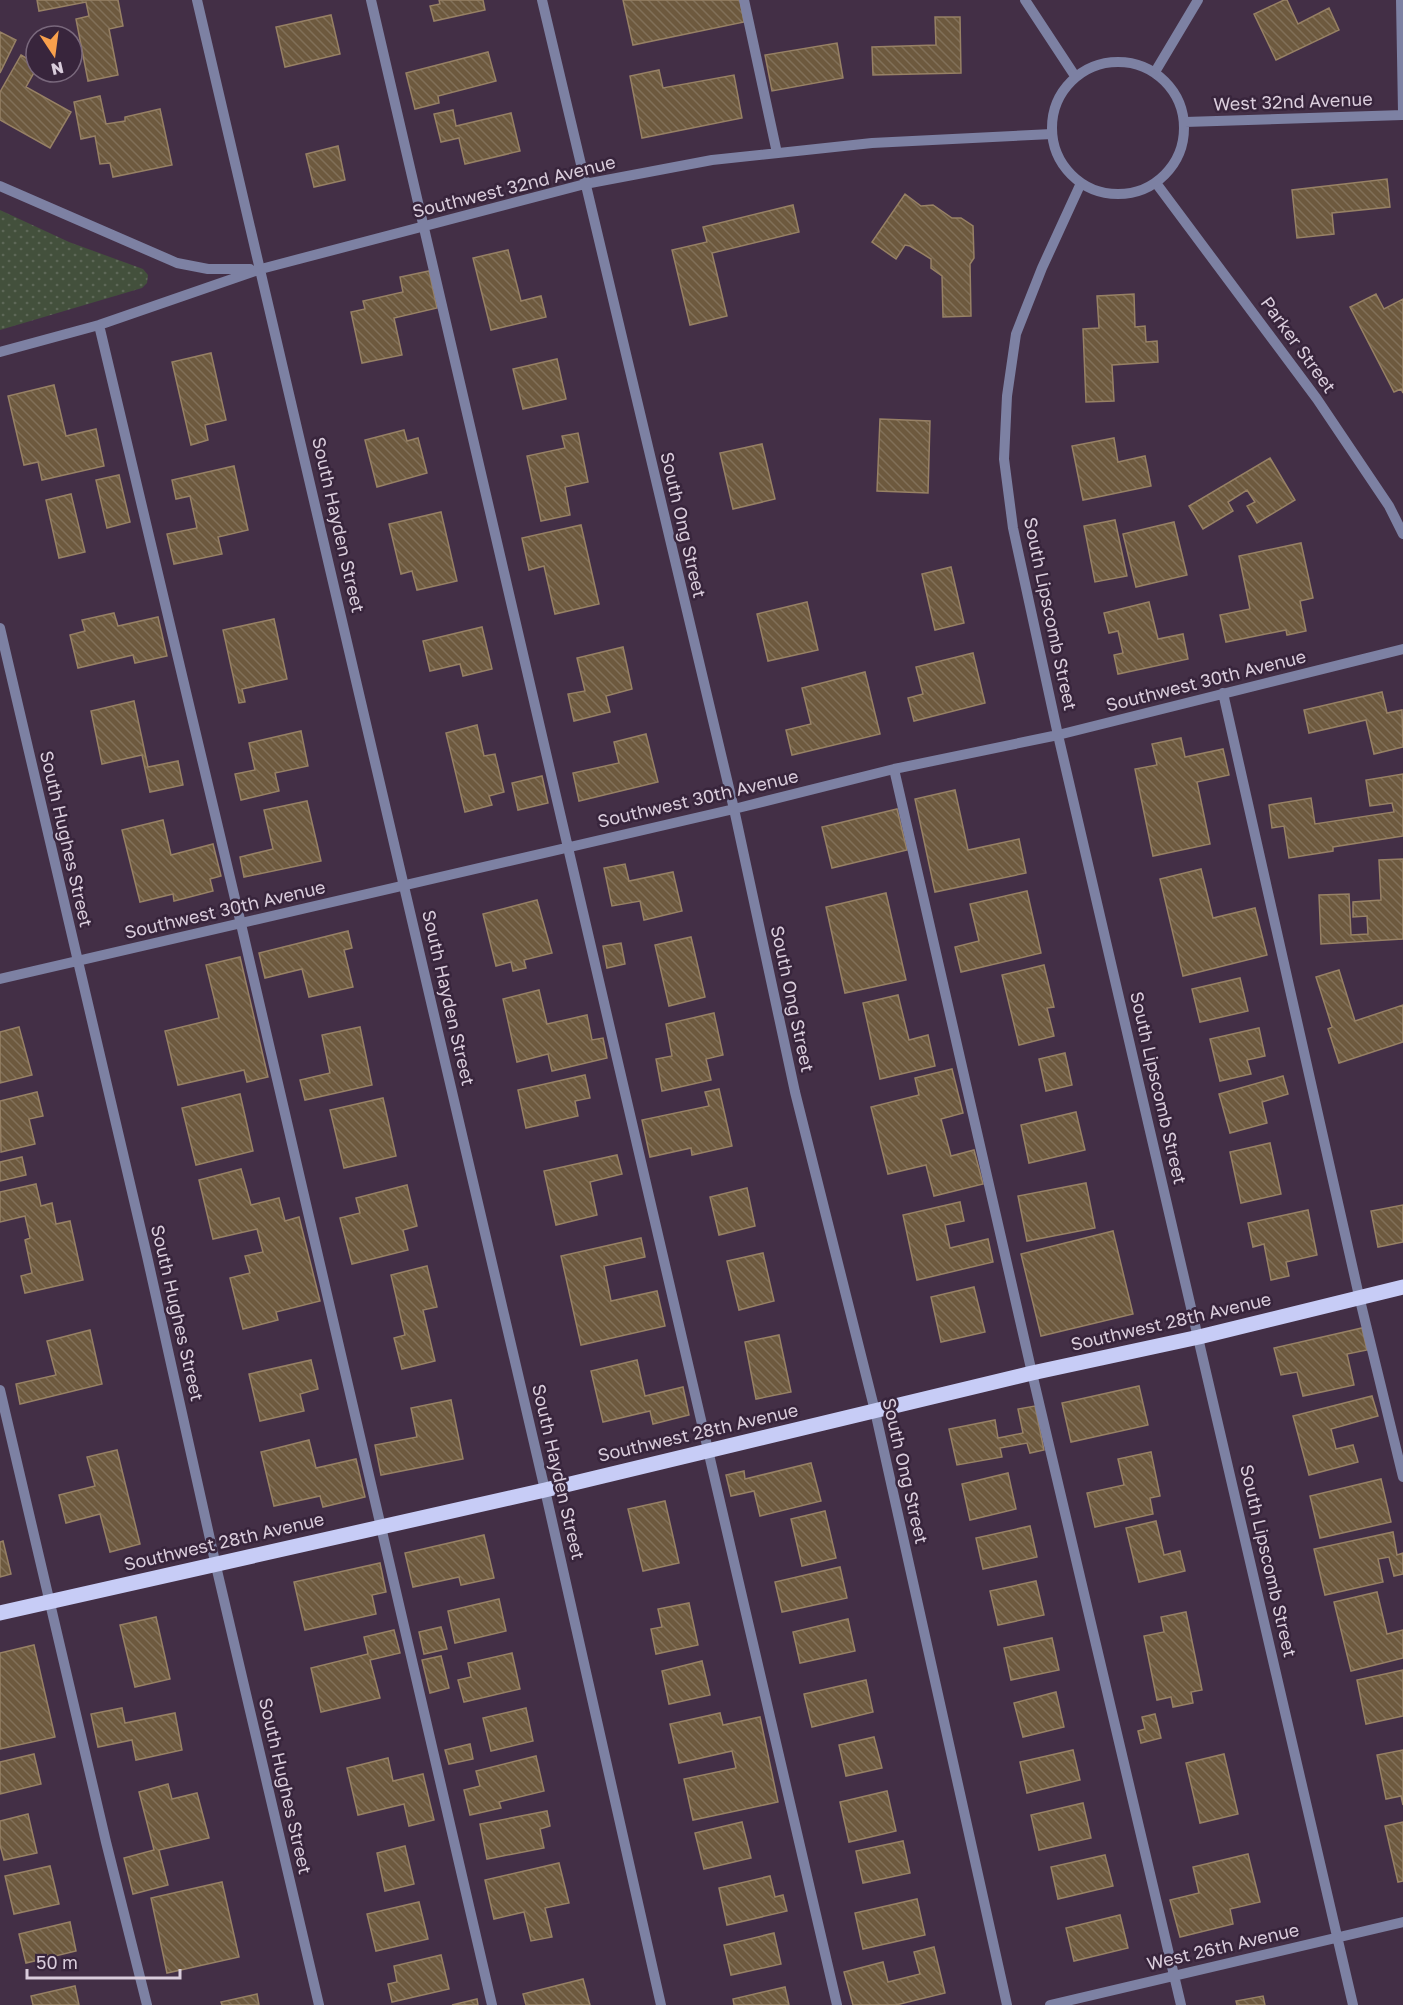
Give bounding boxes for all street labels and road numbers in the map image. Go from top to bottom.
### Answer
street label: West 32nd Avenue [1213,87,1373,115]
street label: Southwest 32nd Avenue [410,150,618,222]
street label: Parker Street [1256,292,1341,397]
street label: South Hayden Street [308,435,370,615]
street label: South Ong Street [656,450,711,600]
street label: South Lipscomb Street [1020,515,1082,712]
street label: Southwest 30th Avenue [1103,645,1308,716]
street label: South Hughes Street [36,748,98,929]
street label: Southwest 30th Avenue [595,764,800,832]
street label: Southwest 30th Avenue [122,875,327,943]
street label: South Hayden Street [418,908,480,1088]
street label: South Ong Street [767,924,819,1074]
street label: South Lipscomb Street [1126,989,1192,1186]
street label: South Hughes Street [147,1222,209,1403]
street label: Southwest 28th Avenue [1068,1287,1273,1355]
street label: South Hayden Street [528,1382,590,1562]
street label: South Ong Street [878,1396,933,1546]
street label: Southwest 28th Avenue [595,1398,800,1466]
street label: South Lipscomb Street [1236,1462,1302,1659]
street label: Southwest 28th Avenue [121,1507,326,1575]
street label: South Hughes Street [255,1695,317,1876]
street label: West 26th Avenue [1144,1918,1301,1974]

